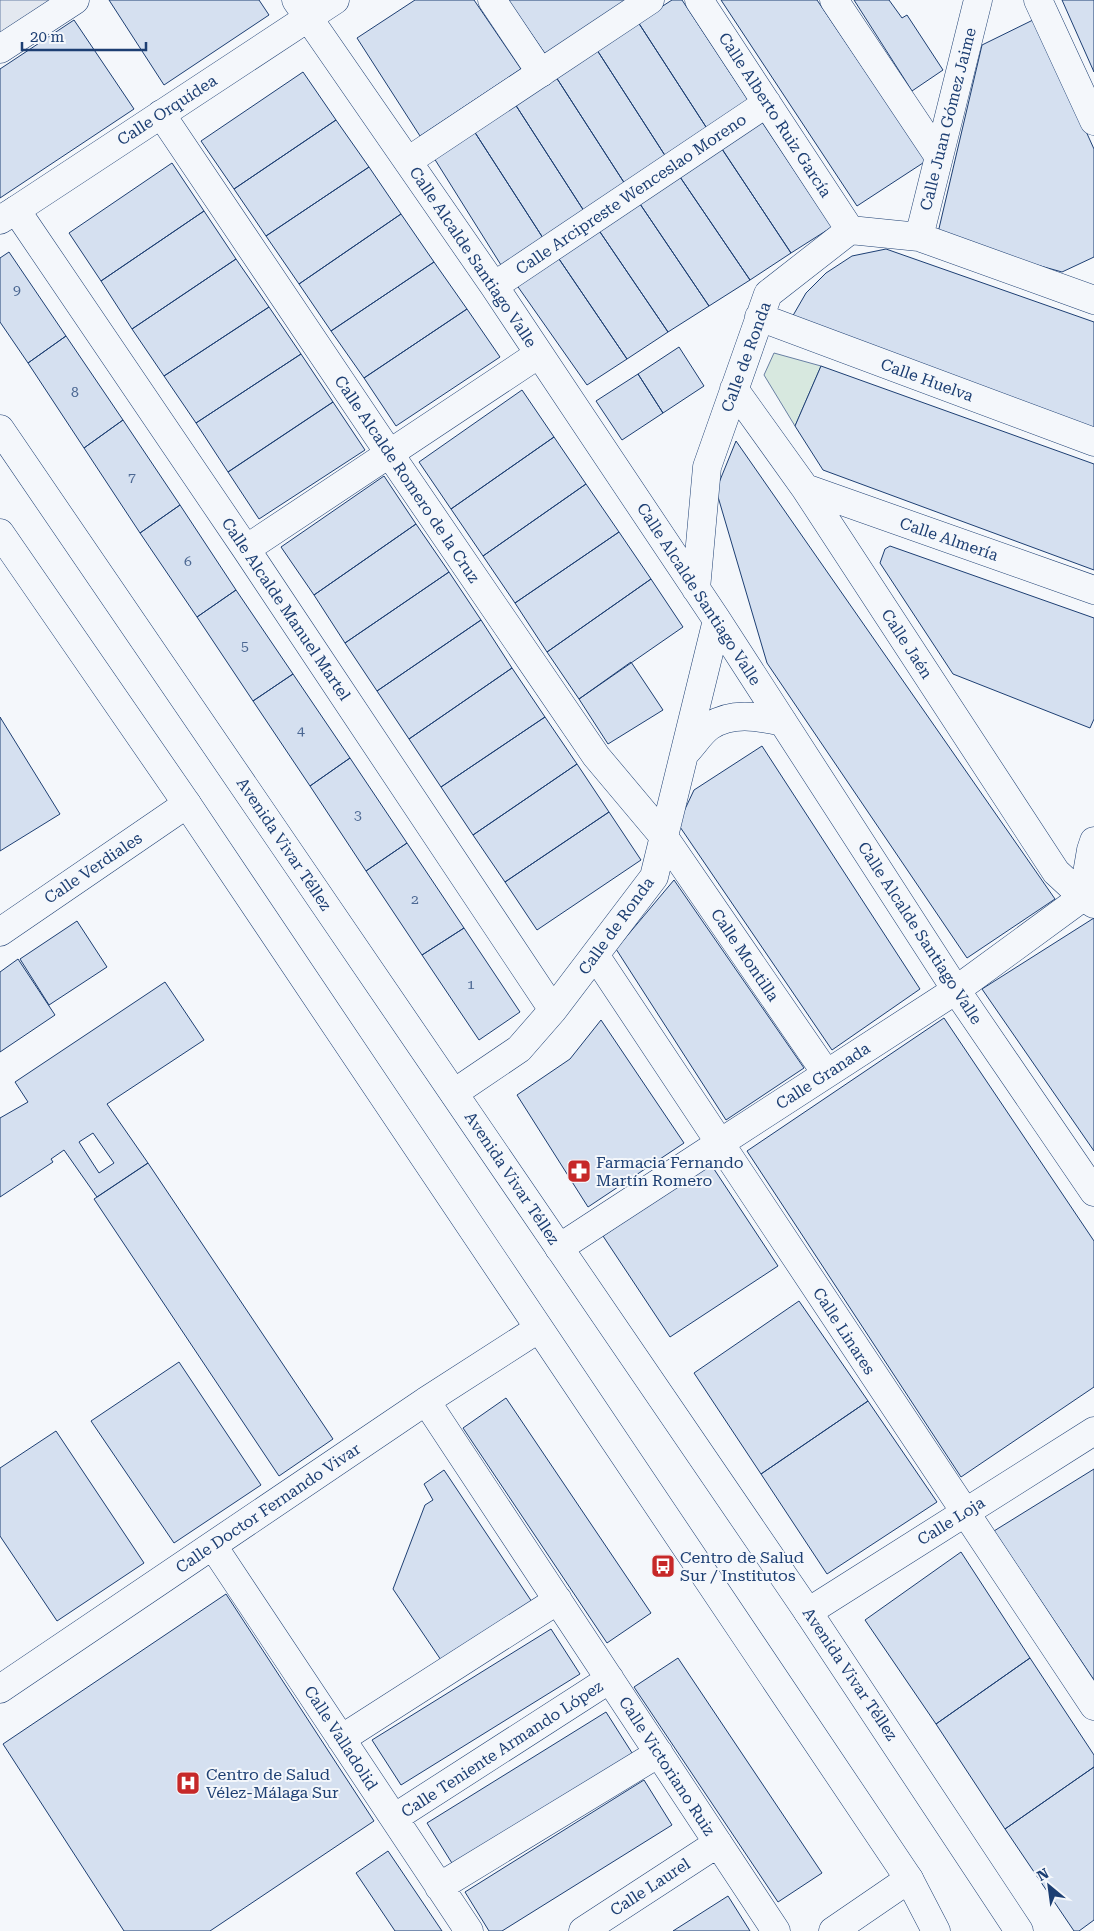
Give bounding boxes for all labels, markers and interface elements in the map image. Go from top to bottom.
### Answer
scale bar [22,20,146,52]
street label: Calle Juan Gómez Jaime [916,25,980,212]
text: 20 m [30,28,65,46]
street label: Calle Alberto Ruiz García [715,29,836,201]
street label: Calle Orquídea [114,71,221,149]
street label: Calle Arcipreste Wenceslao Moreno [512,109,750,278]
street label: Calle Alcalde Santiago Valle [405,163,541,351]
house number: 9 [13,282,21,298]
street label: Calle de Ronda [717,299,775,415]
street label: Calle Huelva [878,354,976,406]
street label: Calle Alcalde Romero de la Cruz [330,372,484,587]
house number: 8 [71,384,79,400]
house number: 7 [128,469,136,485]
street label: Calle Alcalde Santiago Valle [633,499,765,689]
street label: Calle Almería [897,513,1001,565]
street label: Calle Alcalde Manuel Martel [218,514,354,704]
house number: 6 [184,553,192,569]
street label: Calle Jaén [877,606,937,682]
house number: 5 [241,638,249,654]
house number: 4 [297,722,305,738]
street label: Avenida Vivar Téllez [233,774,336,914]
house number: 3 [354,807,362,823]
street label: Calle Verdiales [41,828,146,908]
street label: Calle Alcalde Santiago Valle [854,838,986,1028]
street label: Calle de Ronda [574,873,658,978]
house number: 2 [411,891,419,907]
street label: Calle Montilla [707,905,783,1005]
house number: 1 [467,976,475,992]
street label: Calle Granada [772,1038,874,1113]
street label: Avenida Vivar Téllez [461,1108,564,1248]
place label: Farmacia Fernando Martín Romero [596,1153,744,1190]
pharmacy icon: Farmacia Fernando Martín Romero [566,1158,592,1184]
street label: Calle Linares [809,1284,879,1378]
street label: Calle Doctor Fernando Vivar [172,1439,364,1577]
street label: Calle Loja [914,1493,989,1549]
place label: Centro de Salud Sur / Institutos [680,1548,804,1585]
bus stop icon: Centro de Salud Sur / Institutos [650,1553,676,1579]
street label: Avenida Vivar Téllez [799,1604,902,1744]
street label: Calle Teniente Armando López [398,1676,607,1821]
street label: Calle Valladolid [300,1682,382,1794]
street label: Calle Victoriano Ruiz [615,1693,719,1839]
place label: Centro de Salud Vélez-Málaga Sur [206,1765,339,1802]
hospital icon: Centro de Salud Vélez-Málaga Sur [175,1770,201,1796]
street label: Calle Laurel [606,1854,694,1920]
north arrow [1024,1861,1074,1911]
text: N [1034,1865,1051,1884]

